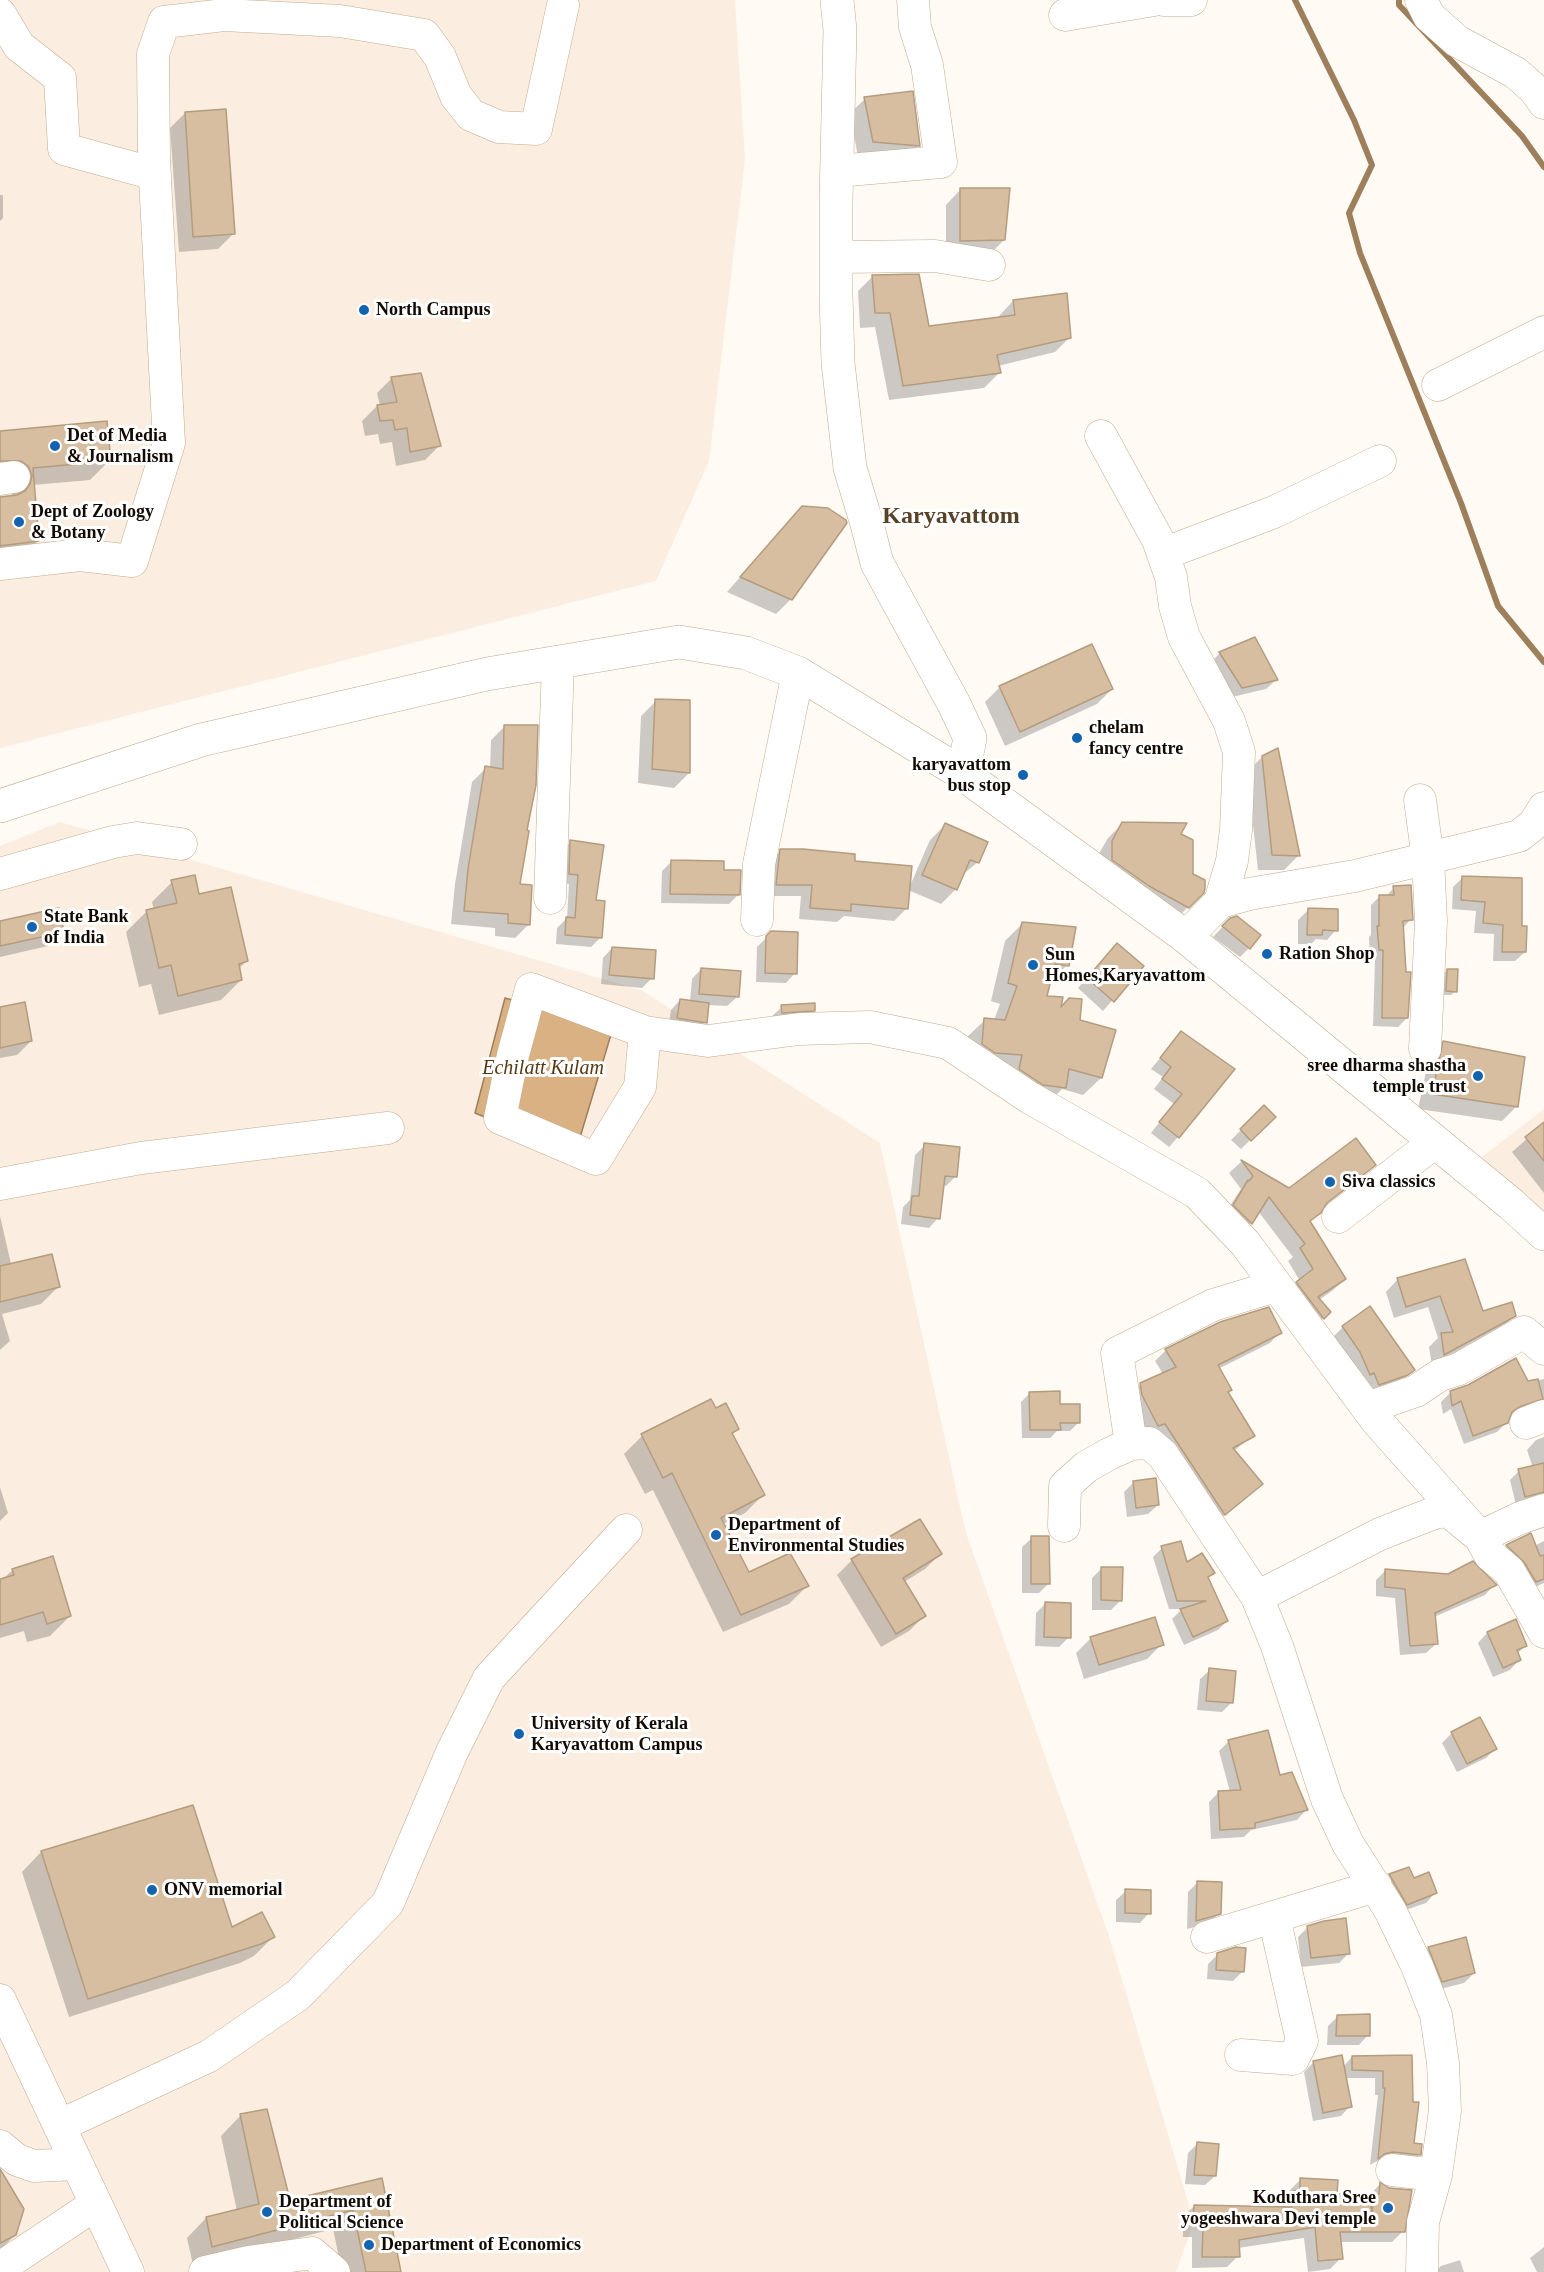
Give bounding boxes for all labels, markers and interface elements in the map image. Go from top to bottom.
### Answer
place label: North Campus [376,299,491,321]
marker: North Campus [357,303,371,317]
place label: Det of Media & Journalism [67,425,174,468]
marker: Det of Media & Journalism [48,439,62,453]
place label: Dept of Zoology & Botany [31,501,154,544]
district label: Karyavattom [882,503,1020,531]
marker: Dept of Zoology & Botany [12,515,26,529]
place label: chelam fancy centre [1089,717,1183,760]
marker: chelam fancy centre [1070,731,1084,745]
place label: karyavattom bus stop [912,754,1011,796]
marker: karyavattom bus stop [1016,768,1030,782]
place label: State Bank of India [44,906,129,948]
marker: State Bank of India [25,920,39,934]
place label: Ration Shop [1279,943,1375,965]
place label: Sun Homes,Karyavattom [1045,944,1205,986]
marker: Ration Shop [1260,947,1274,961]
marker: Sun Homes,Karyavattom [1026,958,1040,972]
place label: sree dharma shastha temple trust [1307,1055,1466,1098]
water label: Echilatt Kulam [482,1057,604,1081]
marker: sree dharma shastha temple trust [1471,1069,1485,1083]
place label: Siva classics [1342,1171,1436,1193]
marker: Siva classics [1323,1175,1337,1189]
place label: Department of Environmental Studies [728,1514,904,1556]
marker: Department of Environmental Studies [709,1528,723,1542]
place label: University of Kerala Karyavattom Campus [531,1713,702,1756]
marker: University of Kerala Karyavattom Campus [512,1727,526,1741]
place label: ONV memorial [164,1879,282,1901]
marker: ONV memorial [145,1883,159,1897]
place label: Koduthara Sree yogeeshwara Devi temple [1181,2187,1376,2230]
place label: Department of Political Science [279,2191,403,2234]
marker: Koduthara Sree yogeeshwara Devi temple [1381,2201,1395,2215]
marker: Department of Political Science [260,2205,274,2219]
place label: Department of Economics [381,2234,581,2256]
marker: Department of Economics [362,2238,376,2252]

